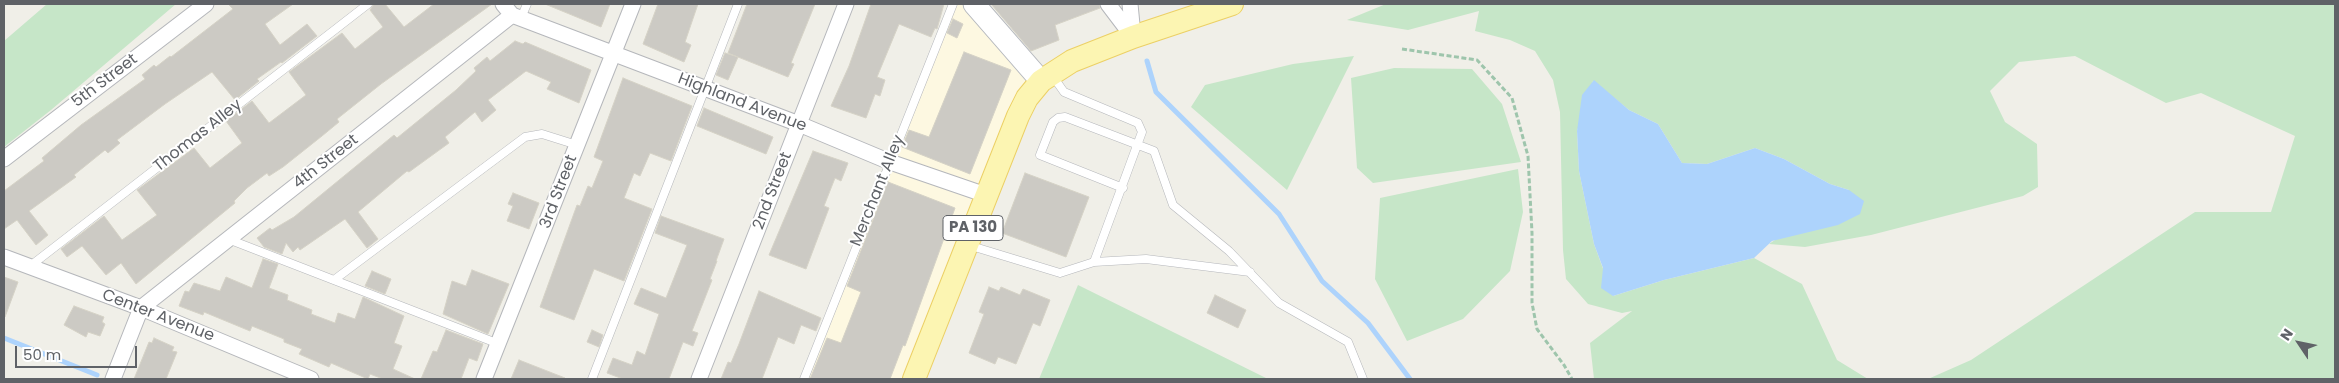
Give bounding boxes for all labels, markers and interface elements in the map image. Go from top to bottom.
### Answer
street label: 5th Street [68,50,142,112]
street label: Highland Avenue [675,70,809,136]
street label: Thomas Alley [150,96,246,176]
street label: 4th Street [290,131,362,193]
street label: Merchant Alley [847,133,909,249]
street label: 2nd Street [749,150,797,232]
street label: 3rd Street [536,152,582,232]
road number: PA 130 [943,216,1003,240]
street label: Center Avenue [99,286,217,346]
north arrow [2274,318,2324,368]
text: N [2275,325,2298,345]
scale bar [18,336,140,368]
text: 50 m [23,344,61,365]

